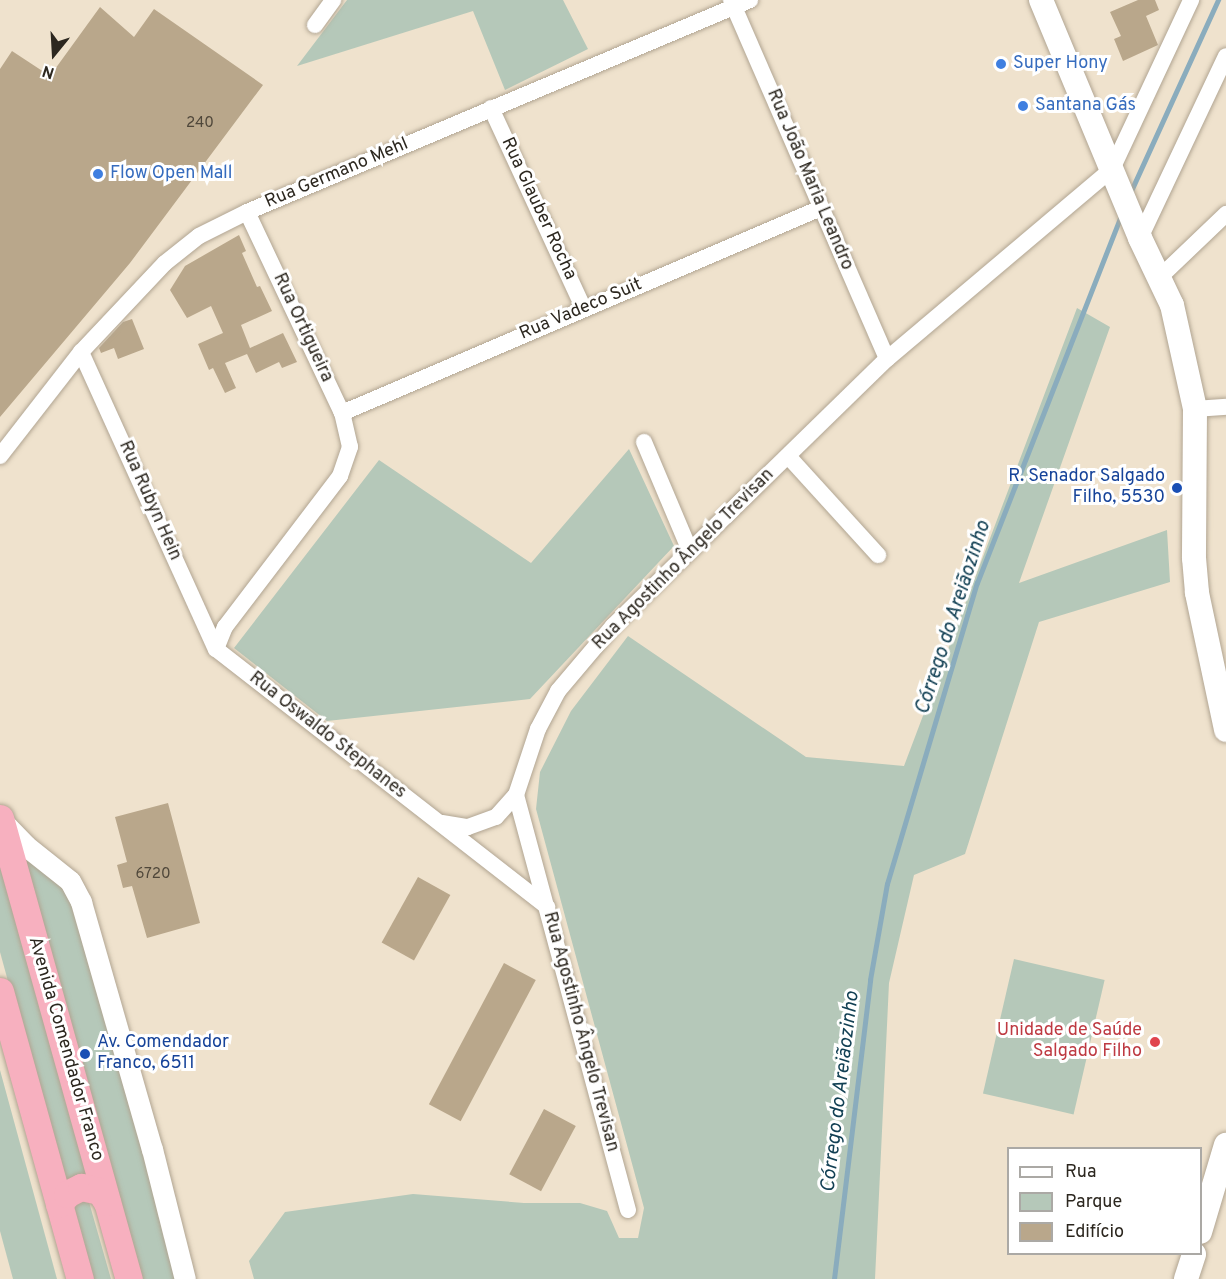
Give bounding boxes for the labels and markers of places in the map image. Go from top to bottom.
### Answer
place label: Super Hony [1013,53,1108,75]
marker: Super Hony [994,57,1008,71]
place label: Santana Gás [1035,95,1136,117]
marker: Santana Gás [1016,99,1030,113]
place label: Flow Open Mall [110,163,233,185]
marker: Flow Open Mall [91,167,105,181]
place label: R. Senador Salgado Filho, 5530 [1008,467,1165,510]
marker: R. Senador Salgado Filho, 5530 [1170,481,1184,495]
place label: Unidade de Saúde Salgado Filho [997,1021,1142,1064]
place label: Av. Comendador Franco, 6511 [97,1033,229,1076]
marker: Unidade de Saúde Salgado Filho [1146,1033,1164,1051]
marker: Av. Comendador Franco, 6511 [78,1047,92,1061]

